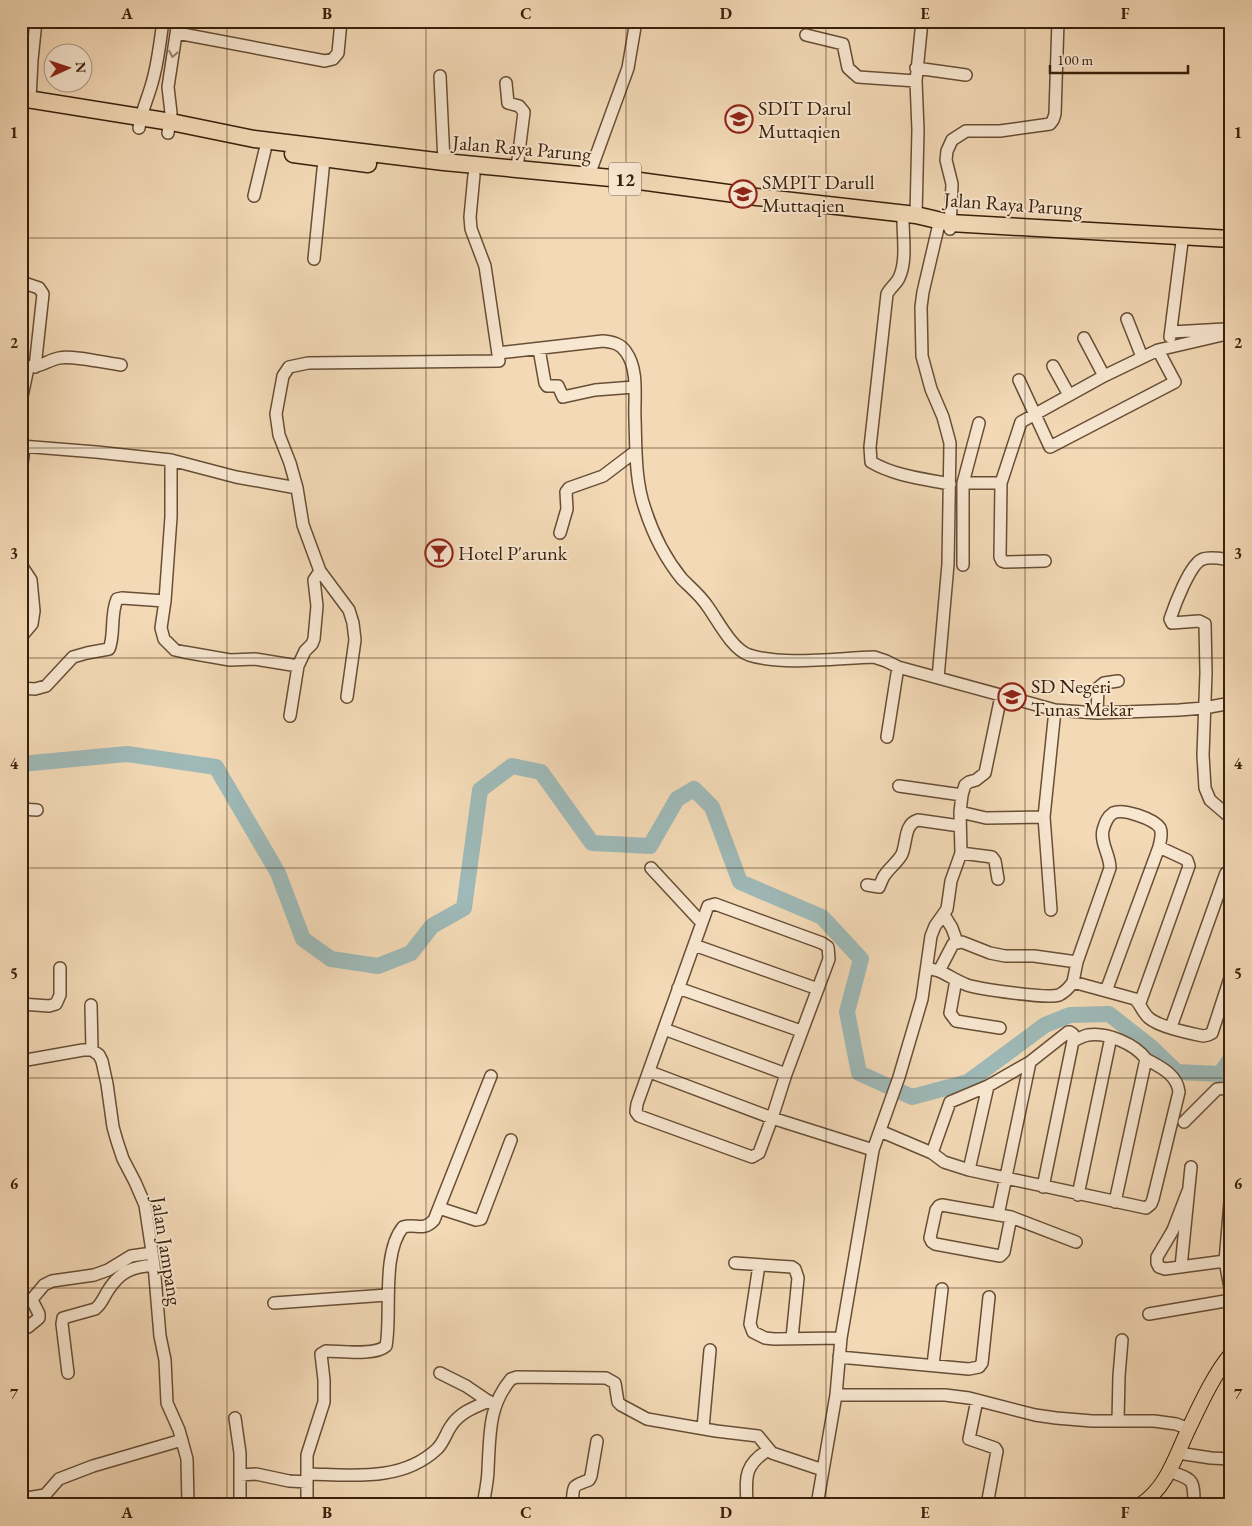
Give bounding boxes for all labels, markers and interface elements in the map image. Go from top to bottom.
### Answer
text: A [120,3,133,24]
text: B [322,3,332,24]
text: C [520,3,532,24]
text: D [720,3,732,24]
text: E [920,3,930,24]
text: F [1121,3,1130,24]
north arrow [42,42,92,92]
scale bar [1050,42,1187,74]
one-way arrow [169,50,179,59]
text: 100 m [1057,50,1094,69]
text: N [72,61,90,74]
place label: SDIT Darul Muttaqien [758,95,852,144]
school or university icon: SDIT Darul Muttaqien [724,104,754,134]
text: 1 [10,122,18,143]
text: 1 [1234,122,1242,143]
street label: Jalan Raya Parung [450,129,593,167]
road number: 12 [609,162,641,195]
place label: SMPIT Darull Muttaqien [762,169,875,218]
school or university icon: SMPIT Darull Muttaqien [728,179,758,209]
street label: Jalan Raya Parung [941,186,1084,222]
text: 2 [10,332,19,353]
text: 2 [1234,332,1243,353]
bar icon: Hotel P'arunk [424,538,454,568]
place label: Hotel P'arunk [458,540,568,566]
text: 3 [10,543,18,564]
text: 3 [1234,543,1242,564]
place label: SD Negeri Tunas Mekar [1031,673,1134,722]
school or university icon: SD Negeri Tunas Mekar [997,682,1027,712]
text: 4 [10,753,19,774]
text: 4 [1234,753,1243,774]
text: 5 [10,963,18,984]
text: 5 [1234,963,1242,984]
text: 6 [10,1173,19,1194]
text: 6 [1234,1173,1243,1194]
street label: Jalan Jampang [145,1193,188,1307]
text: 7 [10,1383,19,1404]
text: 7 [1234,1383,1243,1404]
text: A [120,1502,133,1523]
text: B [322,1502,332,1523]
text: C [520,1502,532,1523]
text: D [720,1502,732,1523]
text: E [920,1502,930,1523]
text: F [1121,1502,1130,1523]

